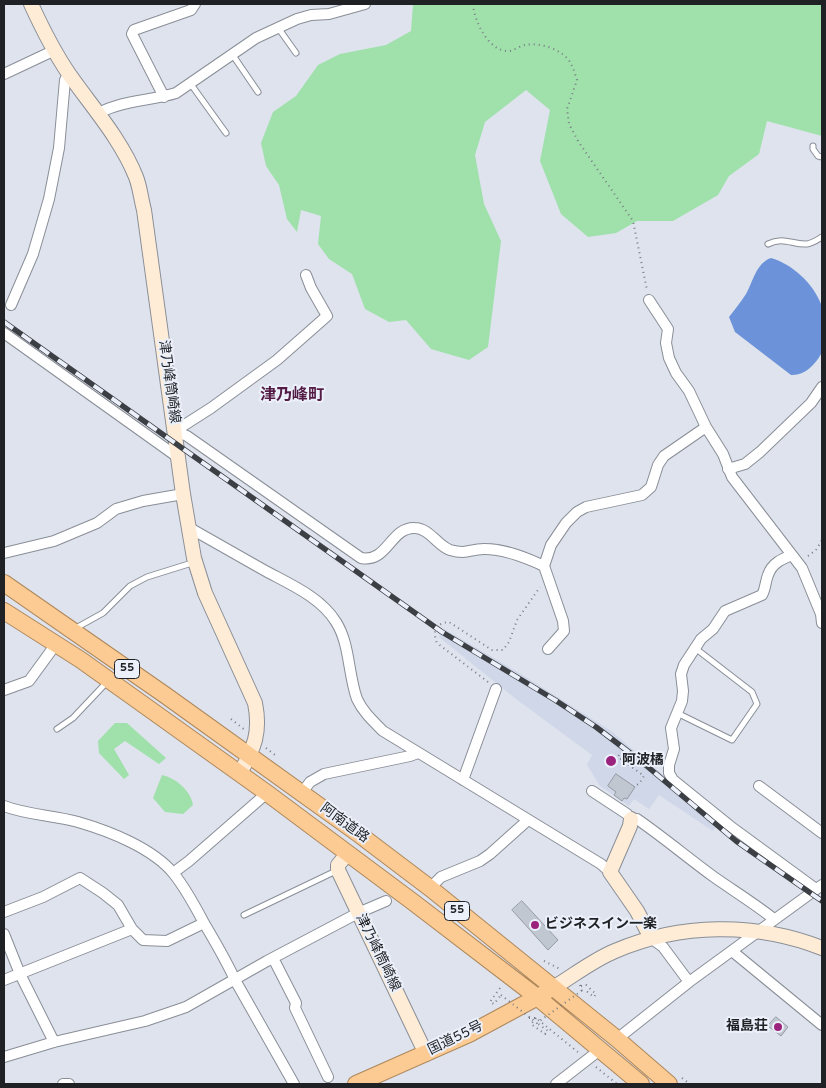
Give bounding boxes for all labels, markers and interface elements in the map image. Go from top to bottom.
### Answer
street label: 津乃峰筒崎線 [154,339,182,425]
district label: 津乃峰町 [260,387,324,407]
road number: 55 [114,660,140,679]
place label: 阿波橘 [622,753,664,769]
marker: 阿波橘 [604,754,618,768]
street label: 阿南道路 [316,801,372,847]
road number: 55 [444,901,470,920]
street label: 津乃峰筒崎線 [351,912,403,994]
place label: ビジネスイン一楽 [545,917,657,933]
marker: ビジネスイン一楽 [529,919,541,931]
street label: 国道55号 [426,1018,486,1060]
place label: 福島荘 [726,1019,768,1035]
marker: 福島荘 [772,1021,784,1033]

